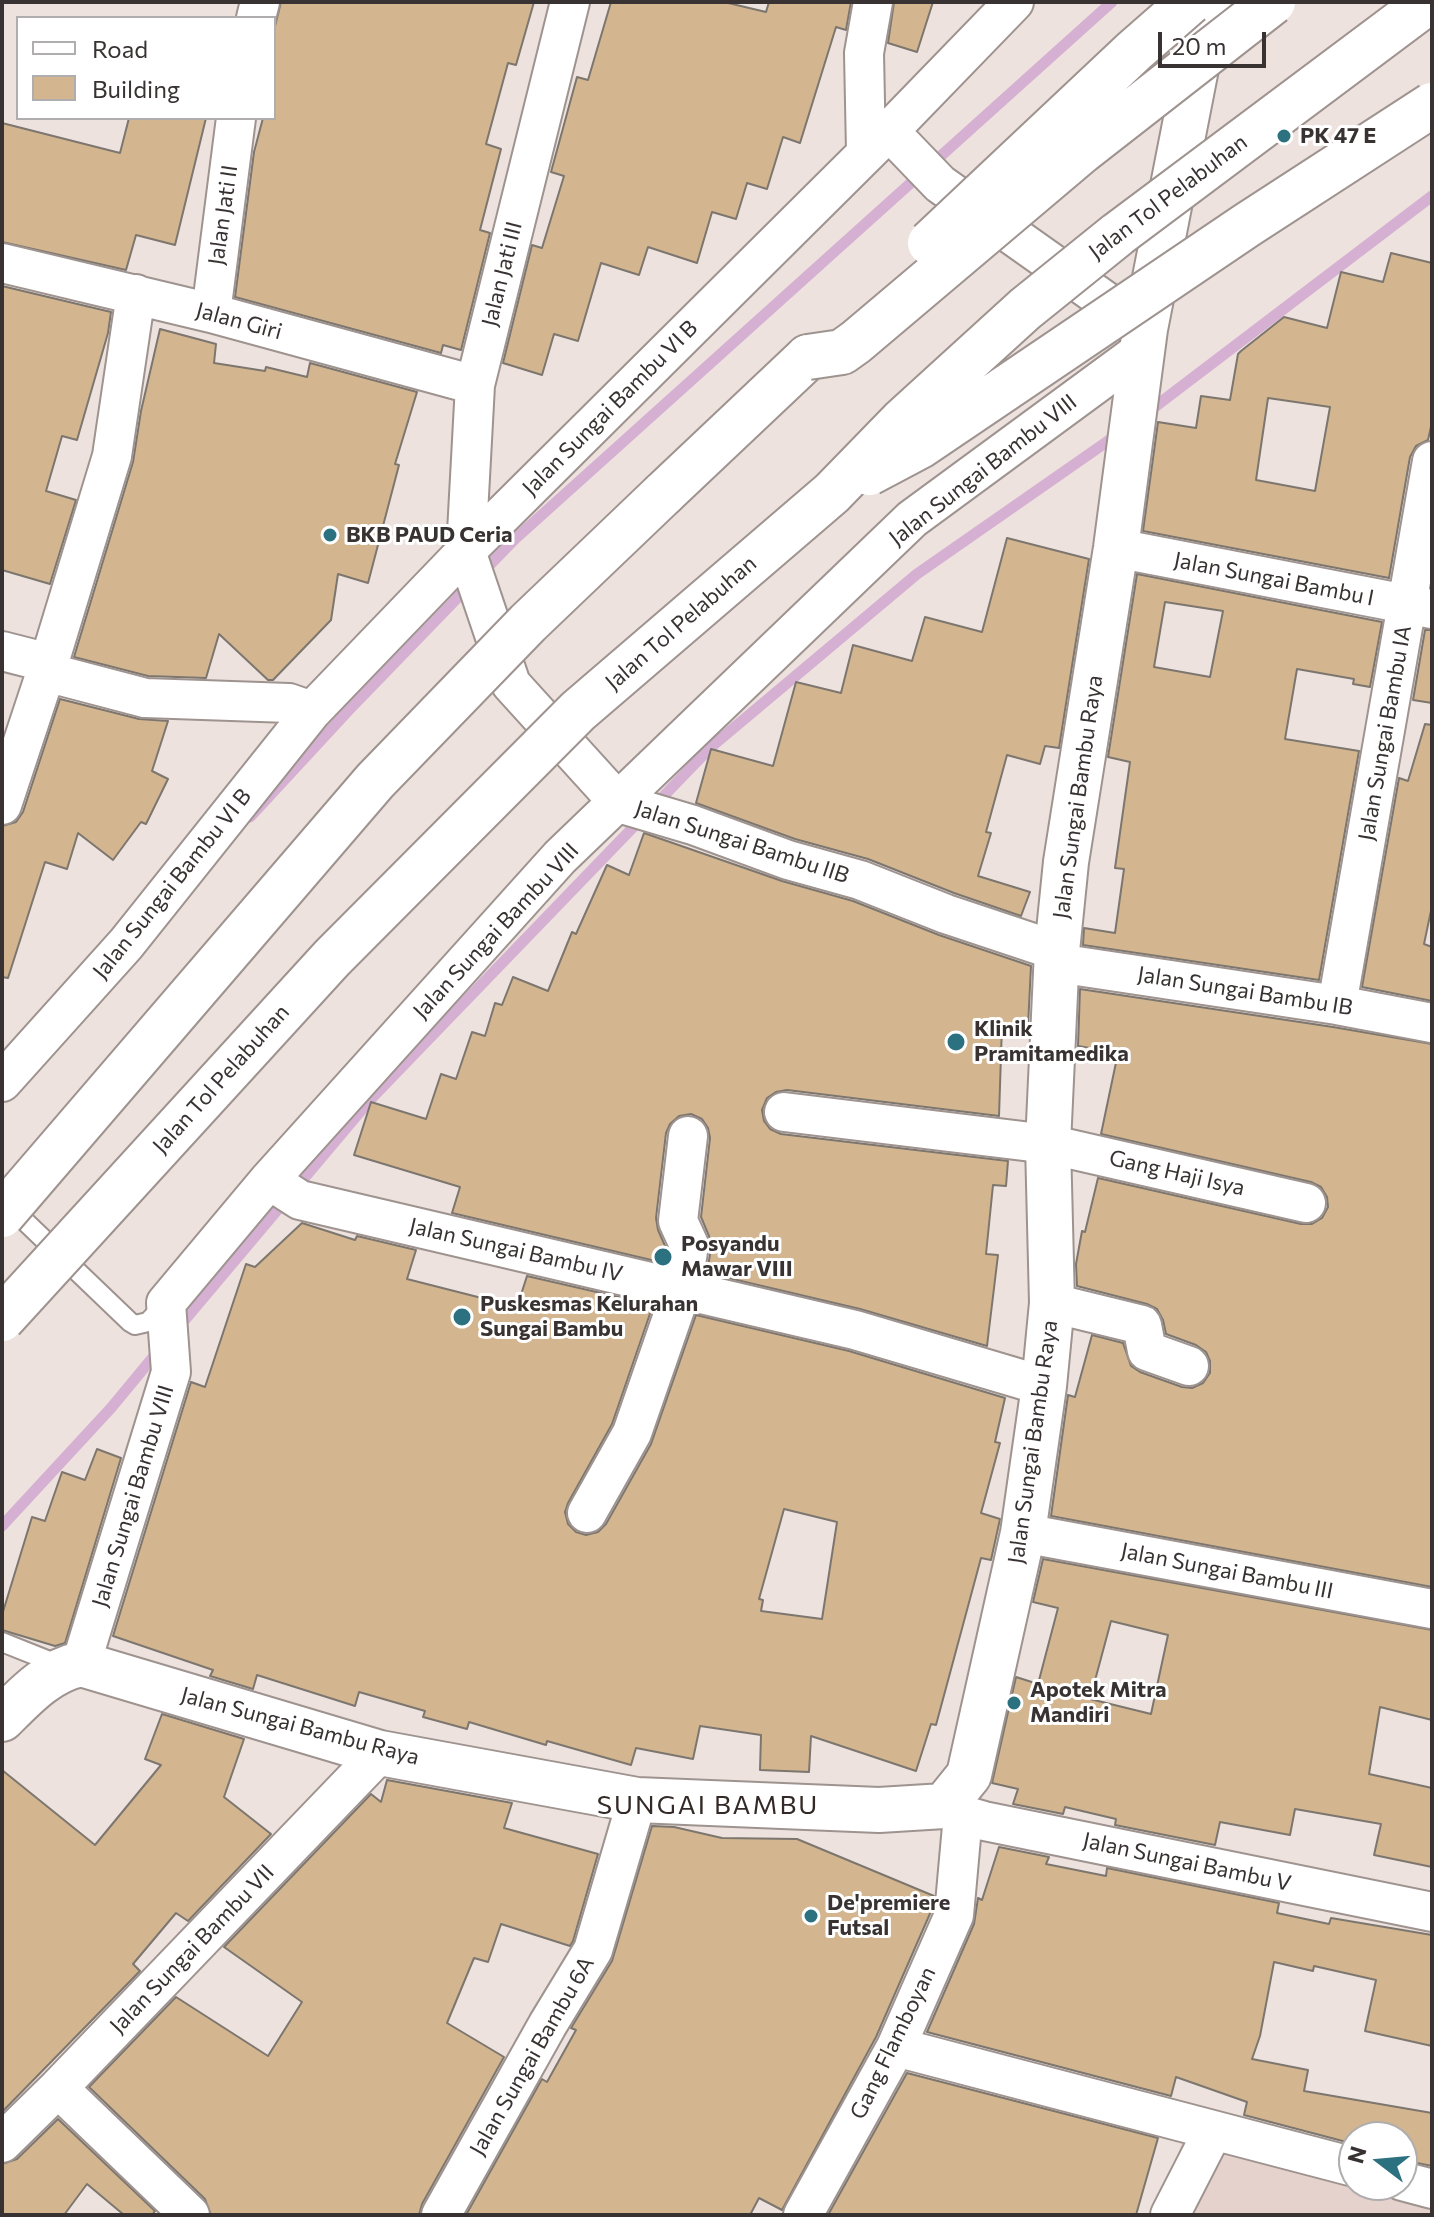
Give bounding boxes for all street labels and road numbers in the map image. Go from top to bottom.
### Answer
street label: Jalan Tol Pelabuhan [1084,129,1252,265]
street label: Jalan Jati II [203,163,243,267]
street label: Jalan Jati III [476,219,528,329]
street label: Jalan Giri [193,297,285,345]
street label: Jalan Sungai Bambu VI B [517,315,703,501]
street label: Jalan Sungai Bambu VIII [884,389,1082,551]
street label: Jalan Sungai Bambu I [1172,547,1376,611]
street label: Jalan Tol Pelabuhan [600,550,762,696]
street label: Jalan Sungai Bambu IA [1353,623,1417,843]
street label: Jalan Sungai Bambu Raya [1048,673,1108,921]
street label: Jalan Sungai Bambu VI B [87,784,257,984]
street label: Jalan Sungai Bambu IIB [632,795,852,889]
street label: Jalan Sungai Bambu VIII [408,838,584,1024]
street label: Jalan Sungai Bambu IB [1136,961,1354,1021]
street label: Jalan Tol Pelabuhan [147,999,295,1159]
street label: Gang Haji Isya [1107,1145,1247,1201]
street label: Jalan Sungai Bambu IV [407,1213,625,1287]
street label: Jalan Sungai Bambu Raya [1003,1318,1063,1566]
street label: Jalan Sungai Bambu VIII [87,1382,179,1610]
street label: Jalan Sungai Bambu III [1119,1537,1335,1605]
street label: Jalan Sungai Bambu Raya [178,1681,422,1771]
street label: Jalan Sungai Bambu V [1080,1827,1294,1897]
street label: Jalan Sungai Bambu VII [105,1859,279,2039]
street label: Jalan Sungai Bambu 6A [464,1952,600,2160]
street label: Gang Flamboyan [845,1962,941,2124]

